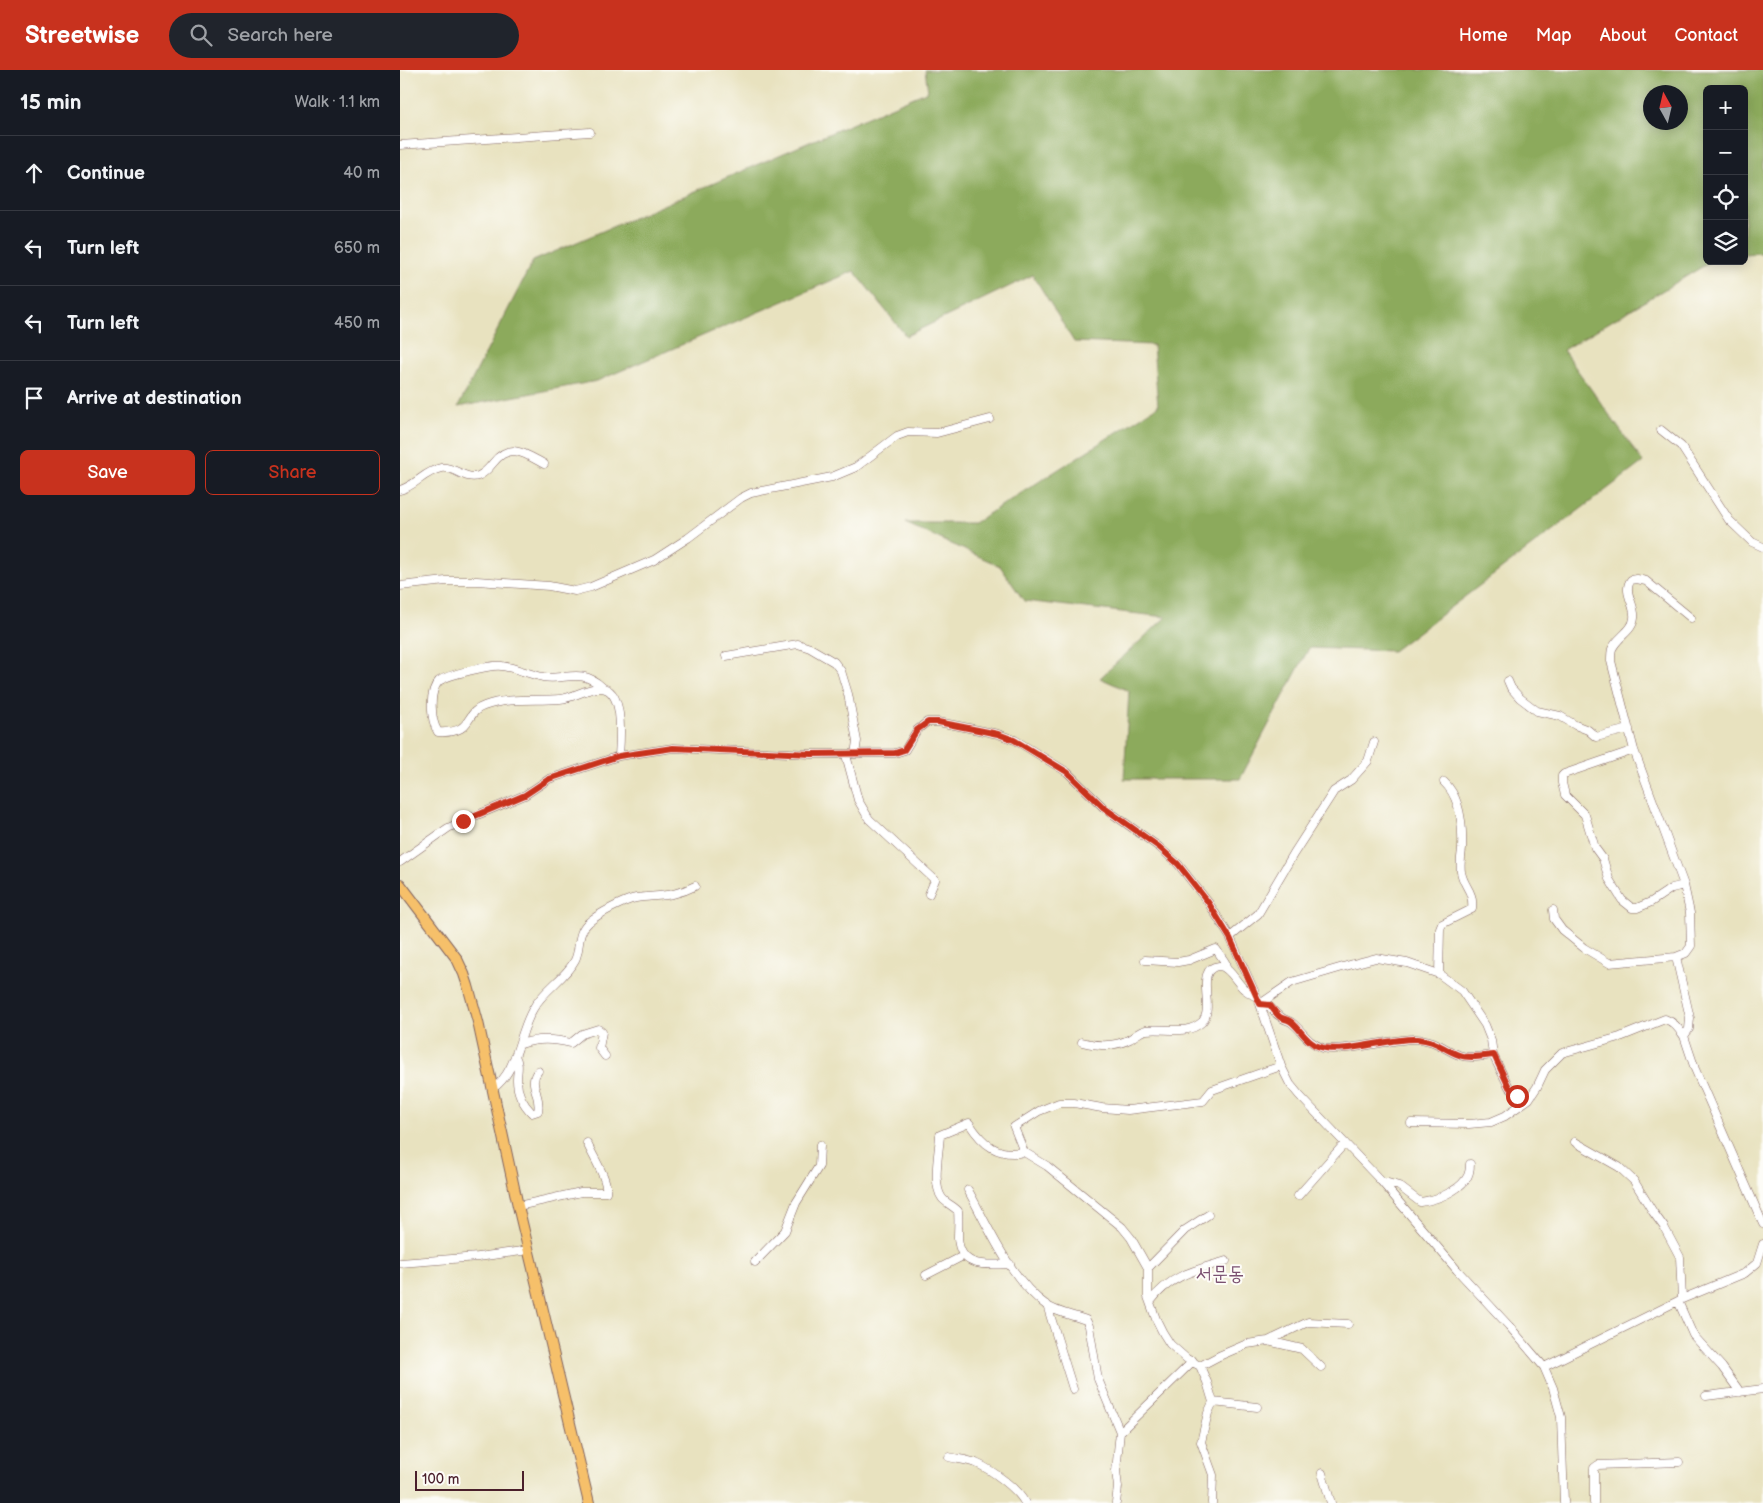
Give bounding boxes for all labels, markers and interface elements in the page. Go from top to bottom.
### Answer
search box [169,13,519,58]
text: Streetwise [25,21,139,50]
icon: search [187,21,215,49]
text: Search here [227,24,333,47]
text: Home [1459,25,1508,46]
text: Map [1536,25,1572,46]
text: About [1600,25,1647,46]
text: Contact [1675,25,1738,46]
north arrow [1643,85,1688,130]
map controls [1703,85,1748,265]
button: + [1703,85,1748,130]
text: 15 min [20,90,81,115]
text: Walk · 1.1 km [295,93,380,112]
button: − [1703,130,1748,175]
icon: ahead [20,159,48,187]
text: Continue [67,162,145,185]
text: 40 m [343,164,380,183]
button: locate [1703,175,1748,220]
button: layers [1703,220,1748,265]
icon: left [20,234,48,262]
text: Turn left [67,237,139,260]
text: 650 m [334,239,380,258]
icon: left [20,309,48,337]
text: Turn left [67,312,139,335]
text: 450 m [334,314,380,333]
icon: arrive [20,384,48,412]
text: Arrive at destination [67,387,242,410]
button: Save [20,450,195,495]
button: Share [205,450,380,495]
route end [452,810,475,833]
route start [1506,1085,1529,1108]
district label: 서문동 [1196,1262,1244,1286]
scale bar [415,1468,524,1491]
text: 100 m [422,1471,459,1488]

